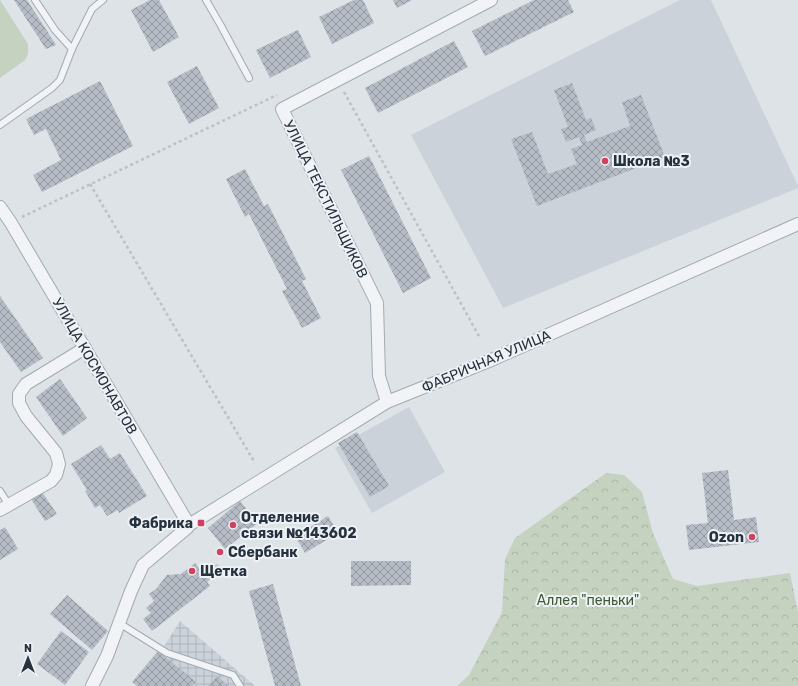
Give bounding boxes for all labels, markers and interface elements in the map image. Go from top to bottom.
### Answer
street label: УЛИЦА ТЕКСТИЛЬЩИКОВ [280,117,371,281]
place label: Школа №3 [613,153,690,170]
marker: Школа №3 [600,156,610,166]
street label: УЛИЦА КОСМОНАВТОВ [49,295,141,437]
street label: ФАБРИЧНАЯ УЛИЦА [419,326,554,396]
place label: Отделение связи №143602 [241,509,357,542]
place label: Фабрика [129,515,193,532]
marker: Фабрика [196,518,206,528]
marker: Отделение связи №143602 [228,520,238,530]
place label: Ozon [709,529,744,546]
marker: Ozon [747,532,757,542]
place label: Сбербанк [228,544,298,561]
marker: Сбербанк [215,547,225,557]
place label: Щетка [200,563,247,580]
marker: Щетка [187,566,197,576]
park label: Аллея "пеньки" [537,592,639,609]
north arrow [8,638,48,678]
text: N [24,642,32,655]

